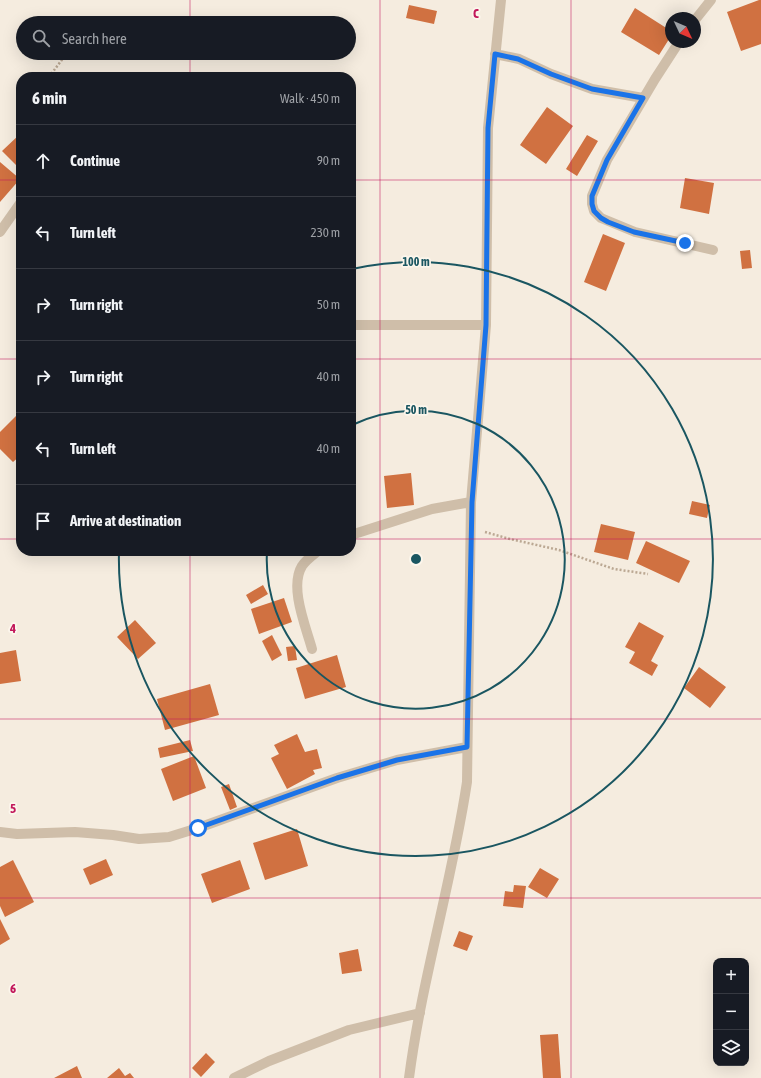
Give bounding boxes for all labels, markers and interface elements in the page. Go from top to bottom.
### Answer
text: C [473,6,479,21]
north arrow [665,12,701,48]
search box [16,16,356,60]
icon: search [30,27,52,49]
text: Search here [62,30,127,47]
text: 6 min [32,88,67,108]
text: Walk · 450 m [280,91,340,106]
icon: ahead [32,150,54,172]
text: Continue [70,152,120,169]
text: 90 m [317,153,340,168]
icon: left [32,222,54,244]
text: Turn left [70,224,116,241]
text: 230 m [311,225,340,240]
route end [676,234,694,252]
text: 100 m [402,255,430,269]
icon: right [32,294,54,316]
text: Turn right [70,296,123,313]
text: 50 m [317,297,340,312]
icon: right [32,366,54,388]
text: Turn right [70,368,123,385]
text: 40 m [317,369,340,384]
text: 50 m [405,403,427,417]
icon: left [32,438,54,460]
text: Turn left [70,440,116,457]
text: 40 m [317,441,340,456]
icon: arrive [32,510,54,532]
text: Arrive at destination [70,512,181,529]
centre of rings [409,552,423,566]
text: 4 [9,621,16,636]
text: 5 [10,801,16,816]
route start [189,819,207,837]
map controls [713,958,749,1066]
button: + [713,958,749,994]
text: 6 [10,981,16,996]
button: − [713,994,749,1030]
button: layers [713,1030,749,1066]

